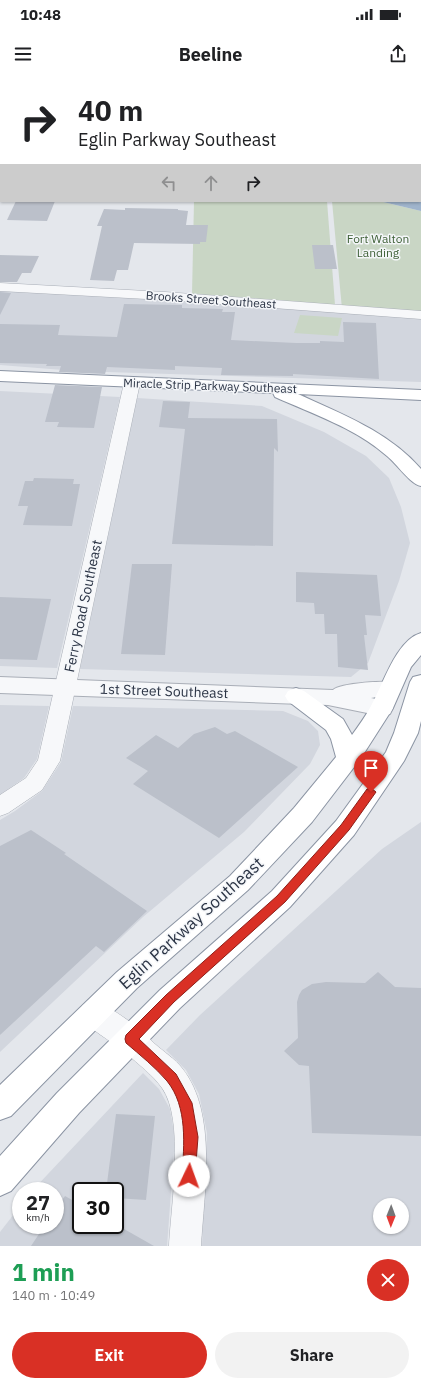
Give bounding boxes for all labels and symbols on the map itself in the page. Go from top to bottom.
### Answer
park label: Fort Walton Landing [347,231,409,260]
street label: Brooks Street Southeast [145,287,277,312]
street label: Miracle Strip Parkway Southeast [123,375,297,396]
street label: Ferry Road Southeast [60,538,106,674]
street label: 1st Street Southeast [99,680,229,702]
pin [354,751,388,792]
street label: Eglin Parkway Southeast [114,852,268,994]
position arrow [168,1155,210,1197]
speed limit sign: 30 [72,1182,124,1234]
north arrow [373,1198,409,1234]

